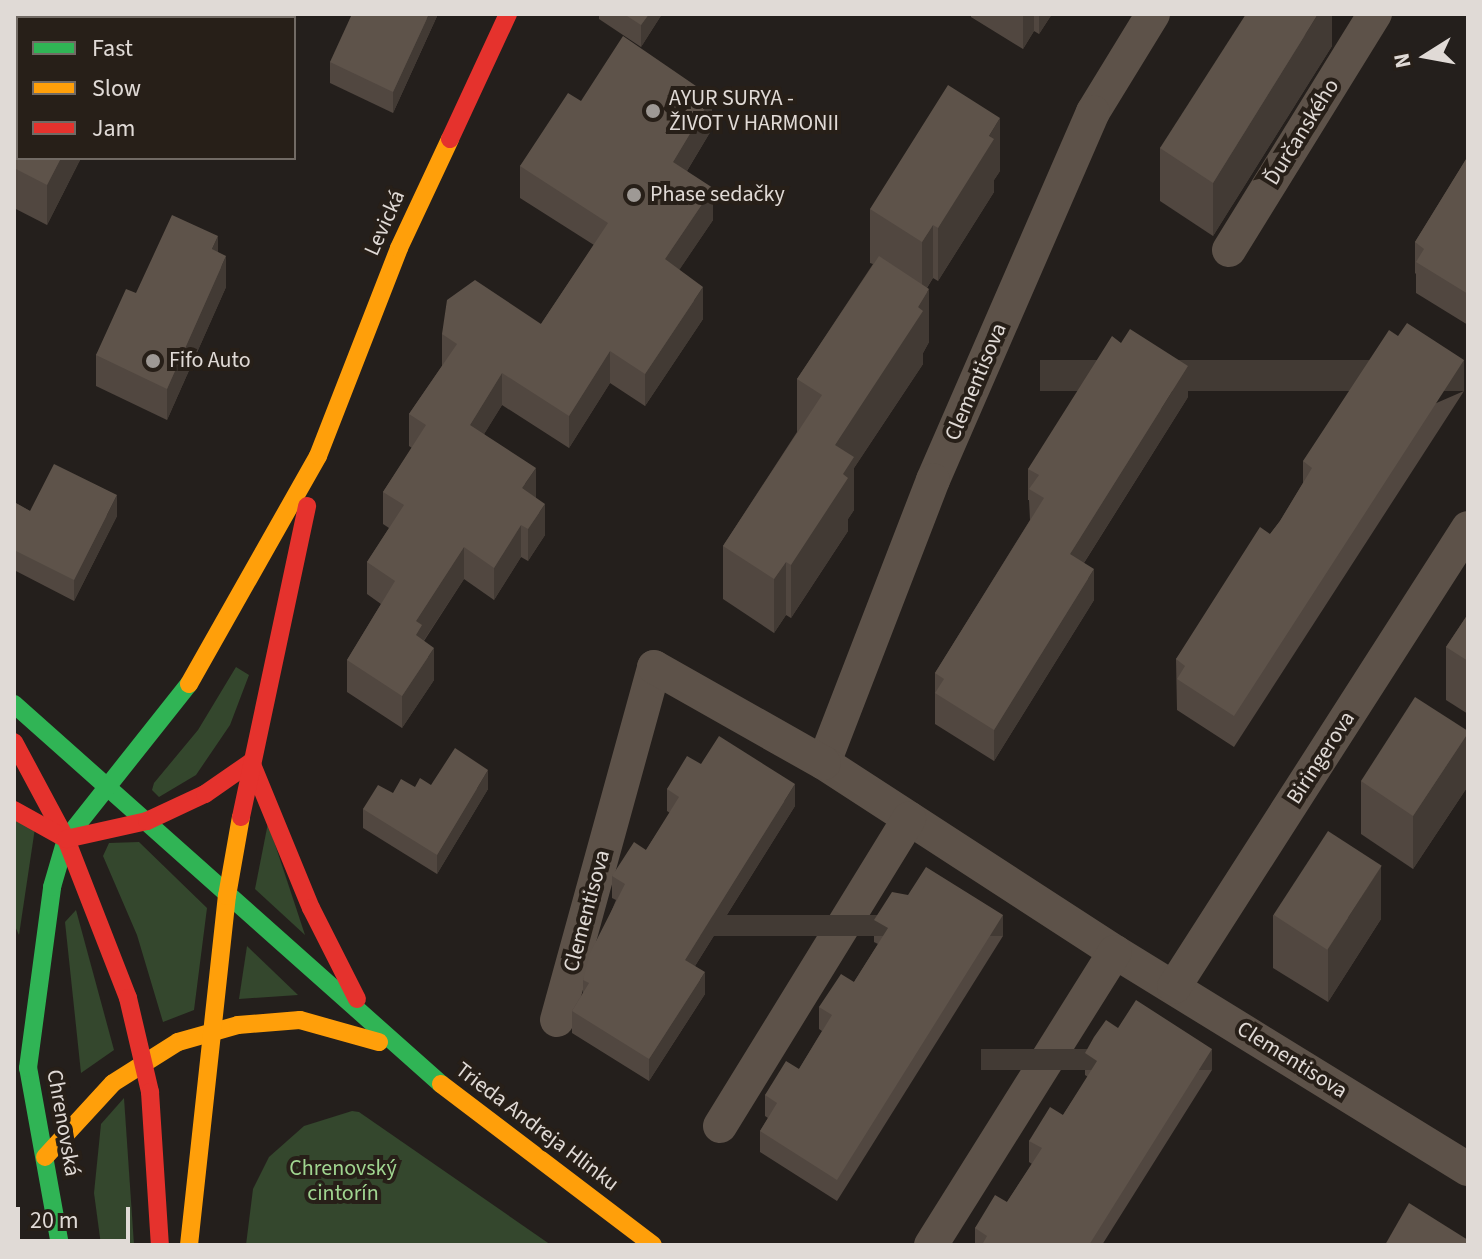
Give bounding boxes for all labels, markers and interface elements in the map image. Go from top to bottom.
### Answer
legend [16,16,296,160]
north arrow [1386,16,1466,96]
text: Fast [92,31,133,66]
text: N [1385,50,1420,71]
text: Slow [92,71,141,106]
street label: Ďurčanského [1259,74,1345,190]
place label: AYUR SURYA - ŽIVOT V HARMONII [669,85,839,136]
marker: AYUR SURYA - ŽIVOT V HARMONII [644,102,662,120]
text: Jam [92,111,136,146]
place label: Phase sedačky [650,182,785,208]
street label: Levická [359,186,411,260]
marker: Phase sedačky [625,186,643,204]
street label: Clementisova [939,319,1013,445]
place label: Fifo Auto [169,348,251,374]
marker: Fifo Auto [144,352,162,370]
street label: Biringerova [1281,707,1361,809]
street label: Clementisova [558,847,616,975]
street label: Clementisova [1232,1016,1352,1104]
street label: Trieda Andreja Hlinku [450,1057,624,1197]
street label: Chrenovská [41,1068,85,1178]
park label: Chrenovský cintorín [289,1155,397,1206]
scale bar [20,1191,134,1241]
text: 20 m [30,1203,79,1238]

